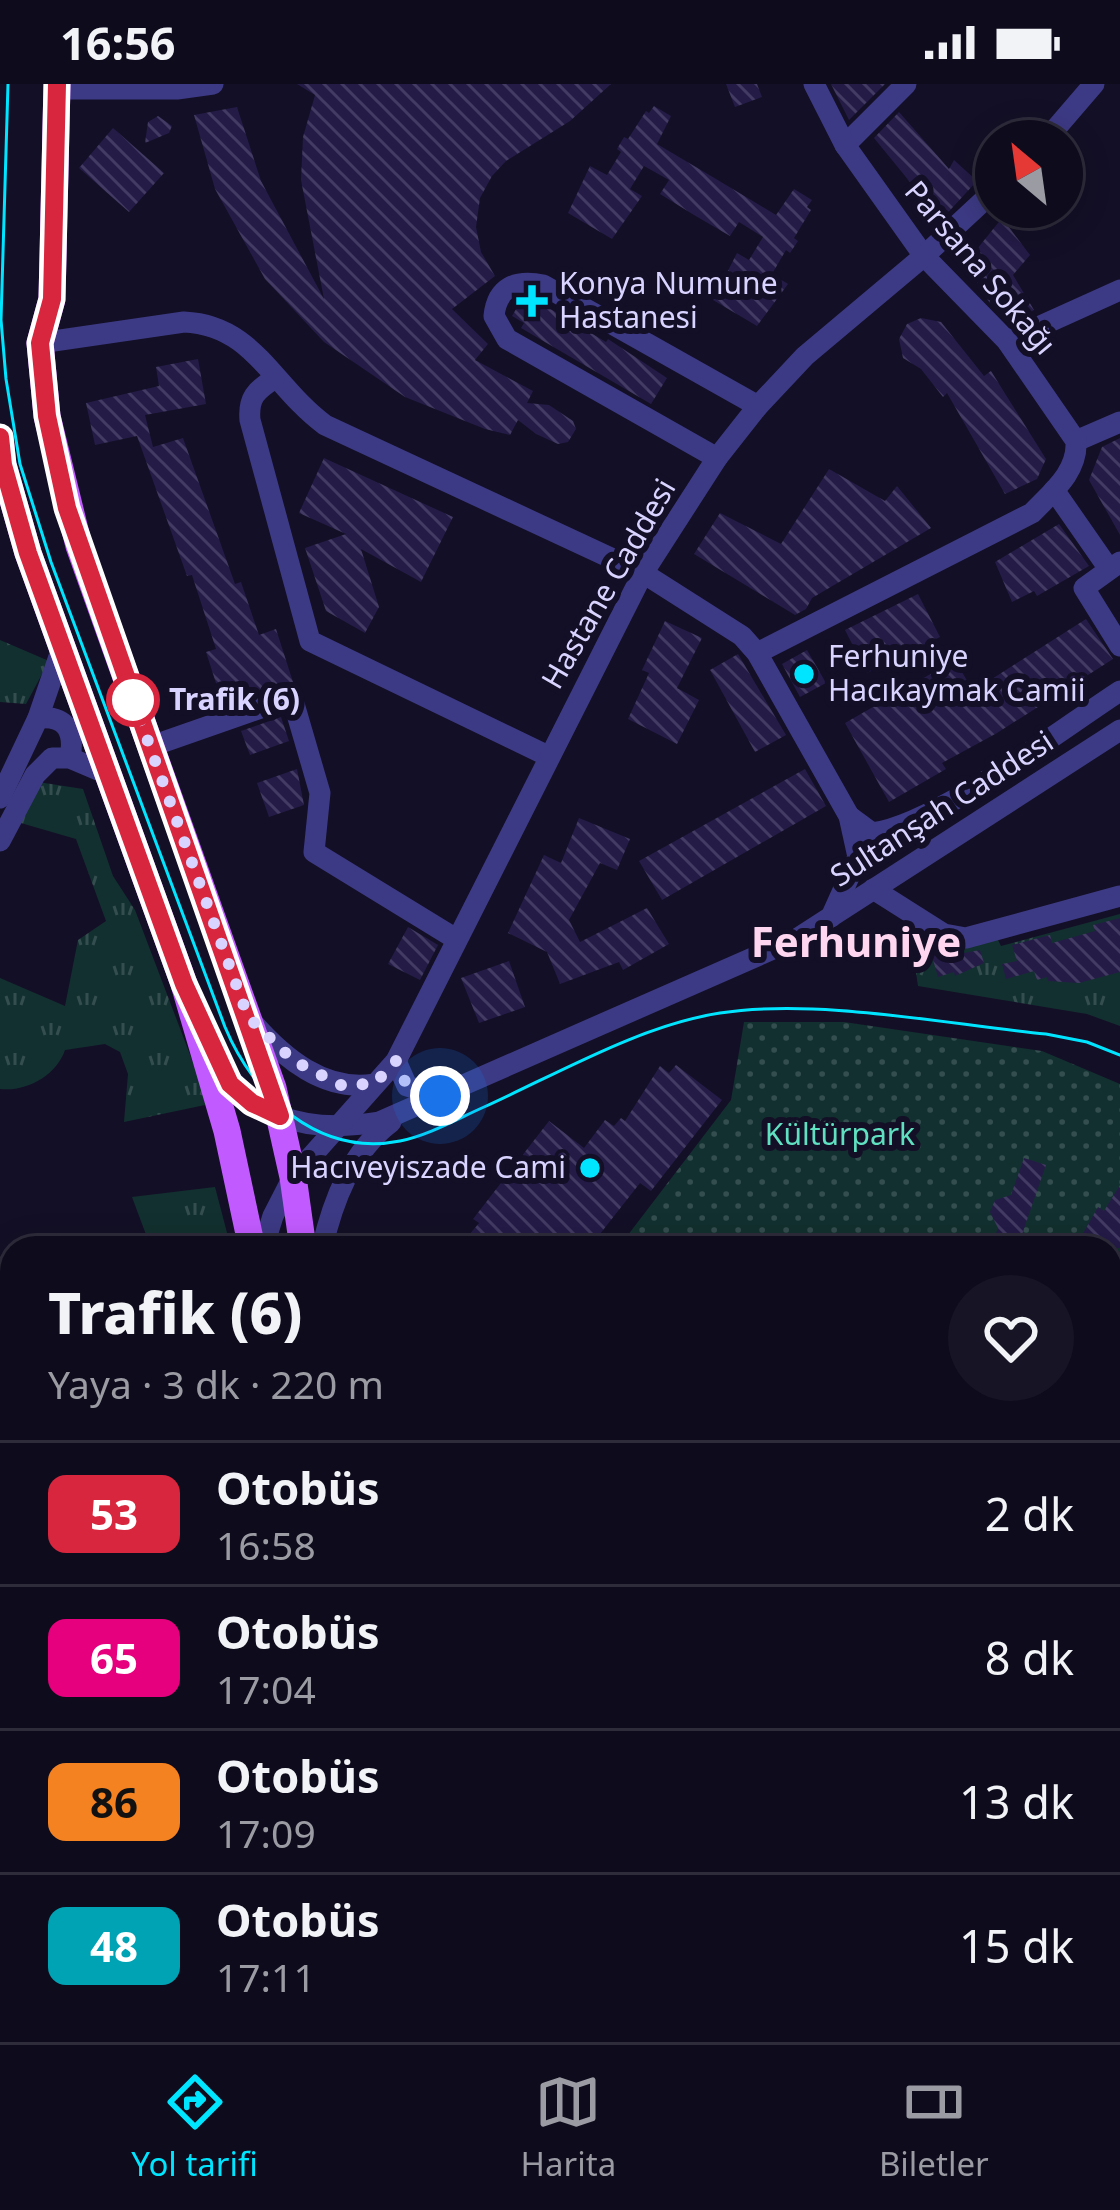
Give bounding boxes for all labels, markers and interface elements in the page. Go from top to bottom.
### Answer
text: 16:56 [60,12,176,73]
north arrow [975,120,1083,228]
map controls [975,120,1083,228]
street label: Parsana Sokağı [896,171,1066,363]
place label: Konya Numune Hastanesi [559,262,778,337]
marker: Konya Numune Hastanesi [516,285,548,317]
street label: Hastane Caddesi [531,471,684,696]
place label: Ferhuniye Hacıkaymak Camii [828,635,1085,710]
marker: Ferhuniye Hacıkaymak Camii [791,661,817,687]
marker: Trafik (6) [108,675,158,725]
place label: Trafik (6) [169,678,300,719]
street label: Sultanşah Caddesi [822,720,1061,895]
district label: Ferhuniye [751,912,961,969]
your location [410,1066,470,1126]
park label: Kültürpark [765,1113,915,1154]
place label: Hacıveyiszade Cami [290,1146,566,1187]
marker: Hacıveyiszade Cami [577,1155,603,1181]
text: Trafik (6) [48,1273,302,1351]
button: heart [948,1275,1074,1401]
text: Yaya · 3 dk · 220 m [48,1357,384,1410]
text: Otobüs [216,1457,380,1518]
text: 2 dk [985,1483,1074,1544]
text: 53 [90,1485,138,1542]
text: 16:58 [216,1518,316,1571]
text: Otobüs [216,1601,380,1662]
text: 8 dk [985,1627,1074,1688]
text: 65 [90,1629,138,1686]
text: 17:04 [216,1662,316,1715]
text: Otobüs [216,1745,380,1806]
text: 13 dk [959,1771,1074,1832]
text: 86 [90,1773,138,1830]
text: 17:09 [216,1806,316,1859]
text: Otobüs [216,1889,380,1950]
text: 15 dk [959,1915,1074,1976]
text: 48 [90,1917,138,1974]
text: 17:11 [216,1950,316,2003]
tab: Yol tarifi [131,2069,258,2186]
tab: Harita [521,2069,616,2186]
tab: Biletler [879,2069,989,2186]

